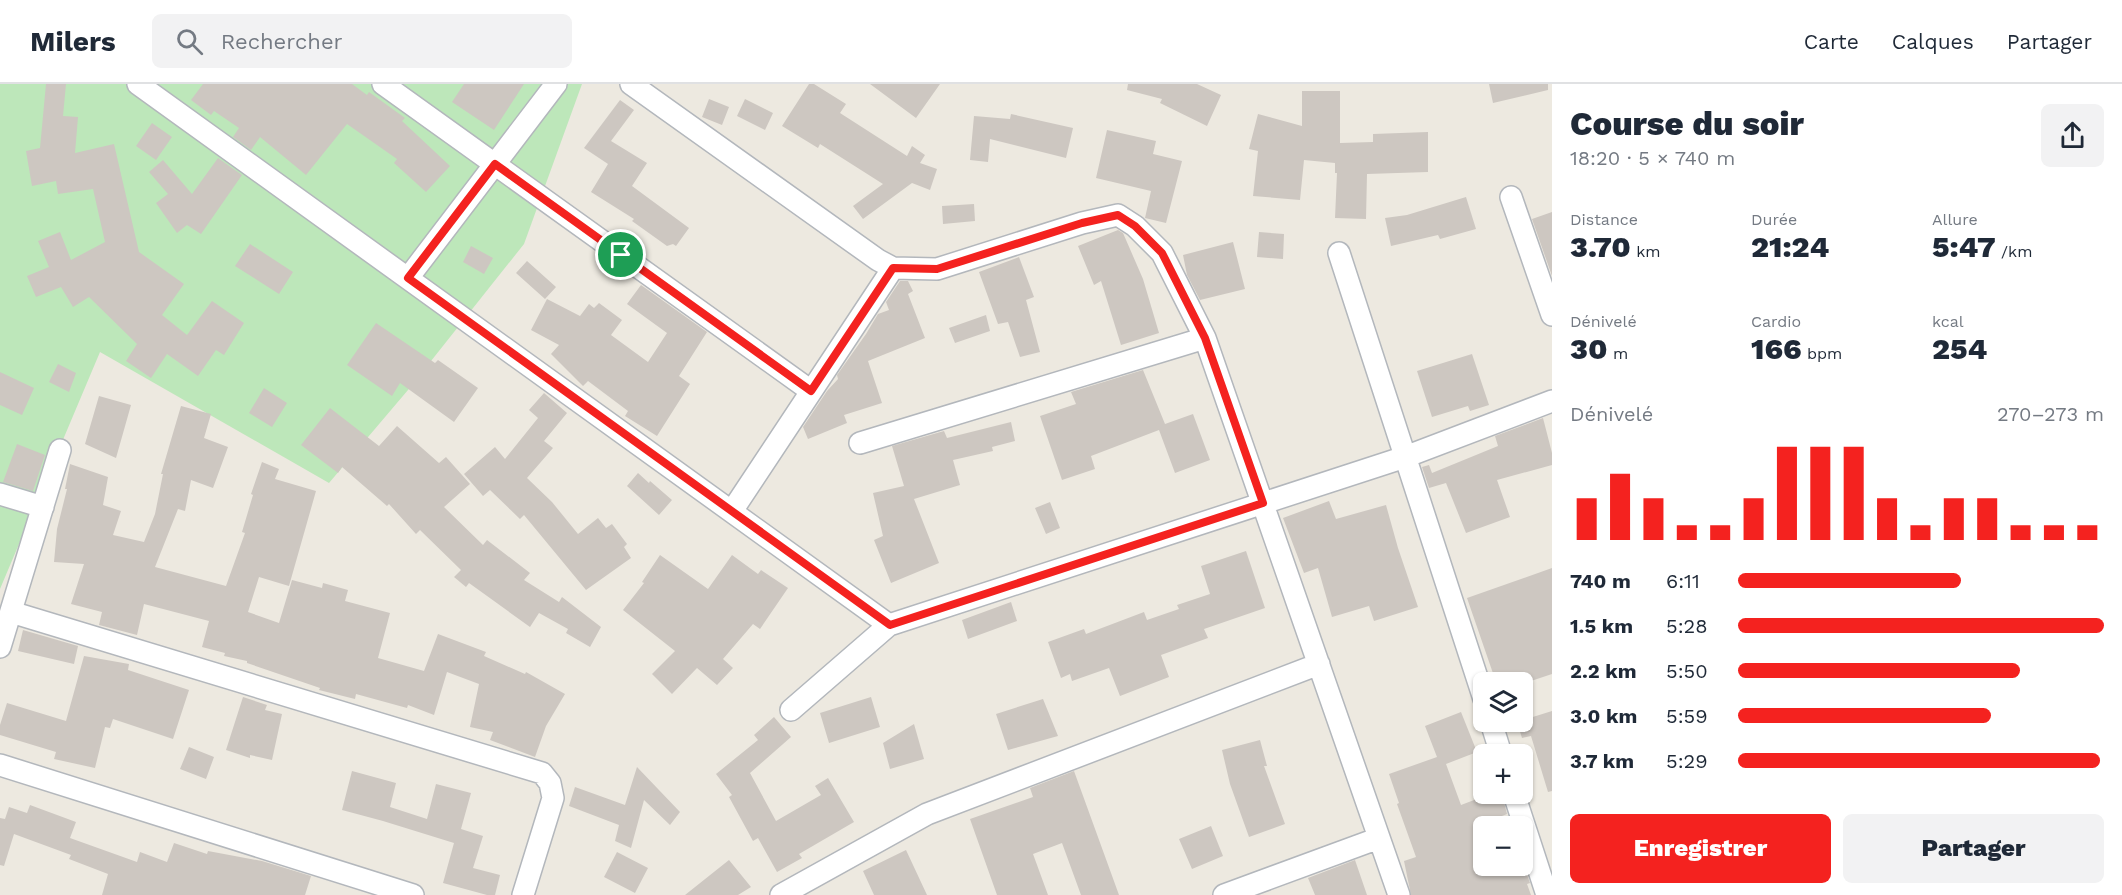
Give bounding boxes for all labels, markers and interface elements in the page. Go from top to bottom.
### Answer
search box [152,14,572,68]
text: Milers [30,25,116,58]
icon: search [173,25,206,58]
text: Rechercher [221,29,343,54]
text: Carte [1804,29,1859,54]
text: Calques [1892,29,1974,54]
text: Partager [2007,29,2092,54]
text: Course du soir [1570,104,1804,143]
button: share [2041,104,2104,167]
text: 18:20 · 5 × 740 m [1570,146,1735,170]
text: Distance [1570,210,1638,229]
text: Durée [1751,210,1797,229]
text: Allure [1932,210,1978,229]
pin [595,229,646,280]
text: 3.70 [1570,229,1631,264]
text: 21:24 [1751,229,1829,264]
text: 5:47 [1932,229,1996,264]
icon: arrive [604,238,637,271]
text: km [1631,242,1660,261]
text: /km [1996,242,2032,261]
text: Dénivelé [1570,312,1637,331]
text: Cardio [1751,312,1801,331]
text: kcal [1932,312,1964,331]
text: 30 [1570,331,1607,366]
text: 166 [1751,331,1802,366]
text: 254 [1932,331,1987,366]
text: m [1607,344,1628,363]
text: bpm [1802,344,1842,363]
text: Dénivelé [1570,402,1653,426]
text: 270–273 m [1997,402,2104,426]
text: 740 m [1570,569,1631,593]
text: 6:11 [1666,569,1700,593]
text: 1.5 km [1570,614,1633,638]
text: 5:28 [1666,614,1708,638]
text: 2.2 km [1570,659,1637,683]
text: 5:50 [1666,659,1708,683]
map controls [1473,672,1533,876]
button: layers [1473,672,1533,732]
text: 3.0 km [1570,704,1637,728]
text: 5:59 [1666,704,1708,728]
button: + [1473,744,1533,804]
text: 3.7 km [1570,749,1634,773]
text: 5:29 [1666,749,1708,773]
button: Enregistrer [1570,814,1831,883]
button: Partager [1843,814,2104,883]
button: − [1473,816,1533,876]

